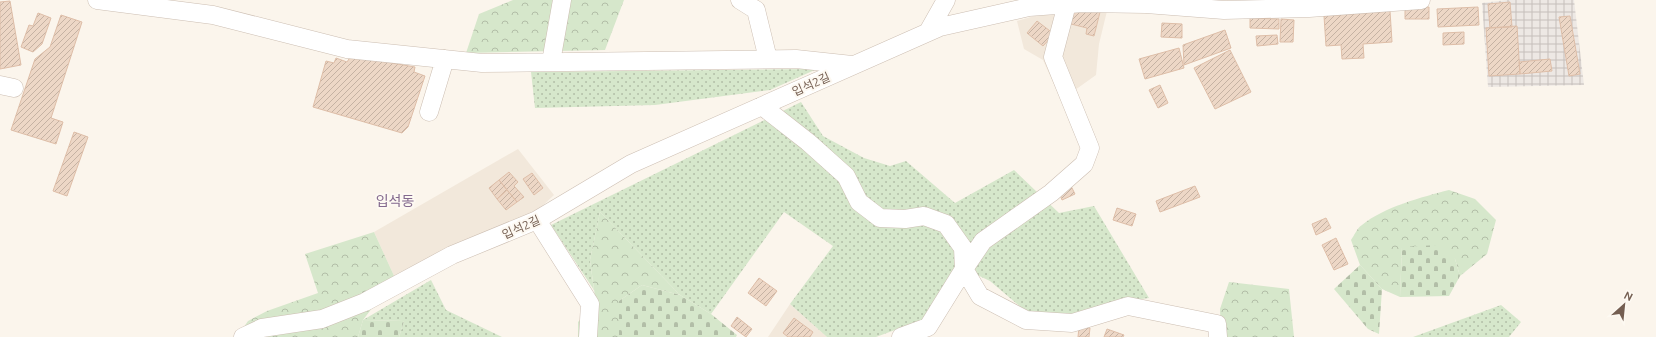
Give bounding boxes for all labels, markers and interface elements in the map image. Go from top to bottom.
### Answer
street label: 입석2길 [790,70,832,98]
district label: 입석동 [376,193,414,209]
street label: 입석2길 [500,213,542,241]
north arrow [1604,285,1644,325]
text: N [1622,289,1635,303]

